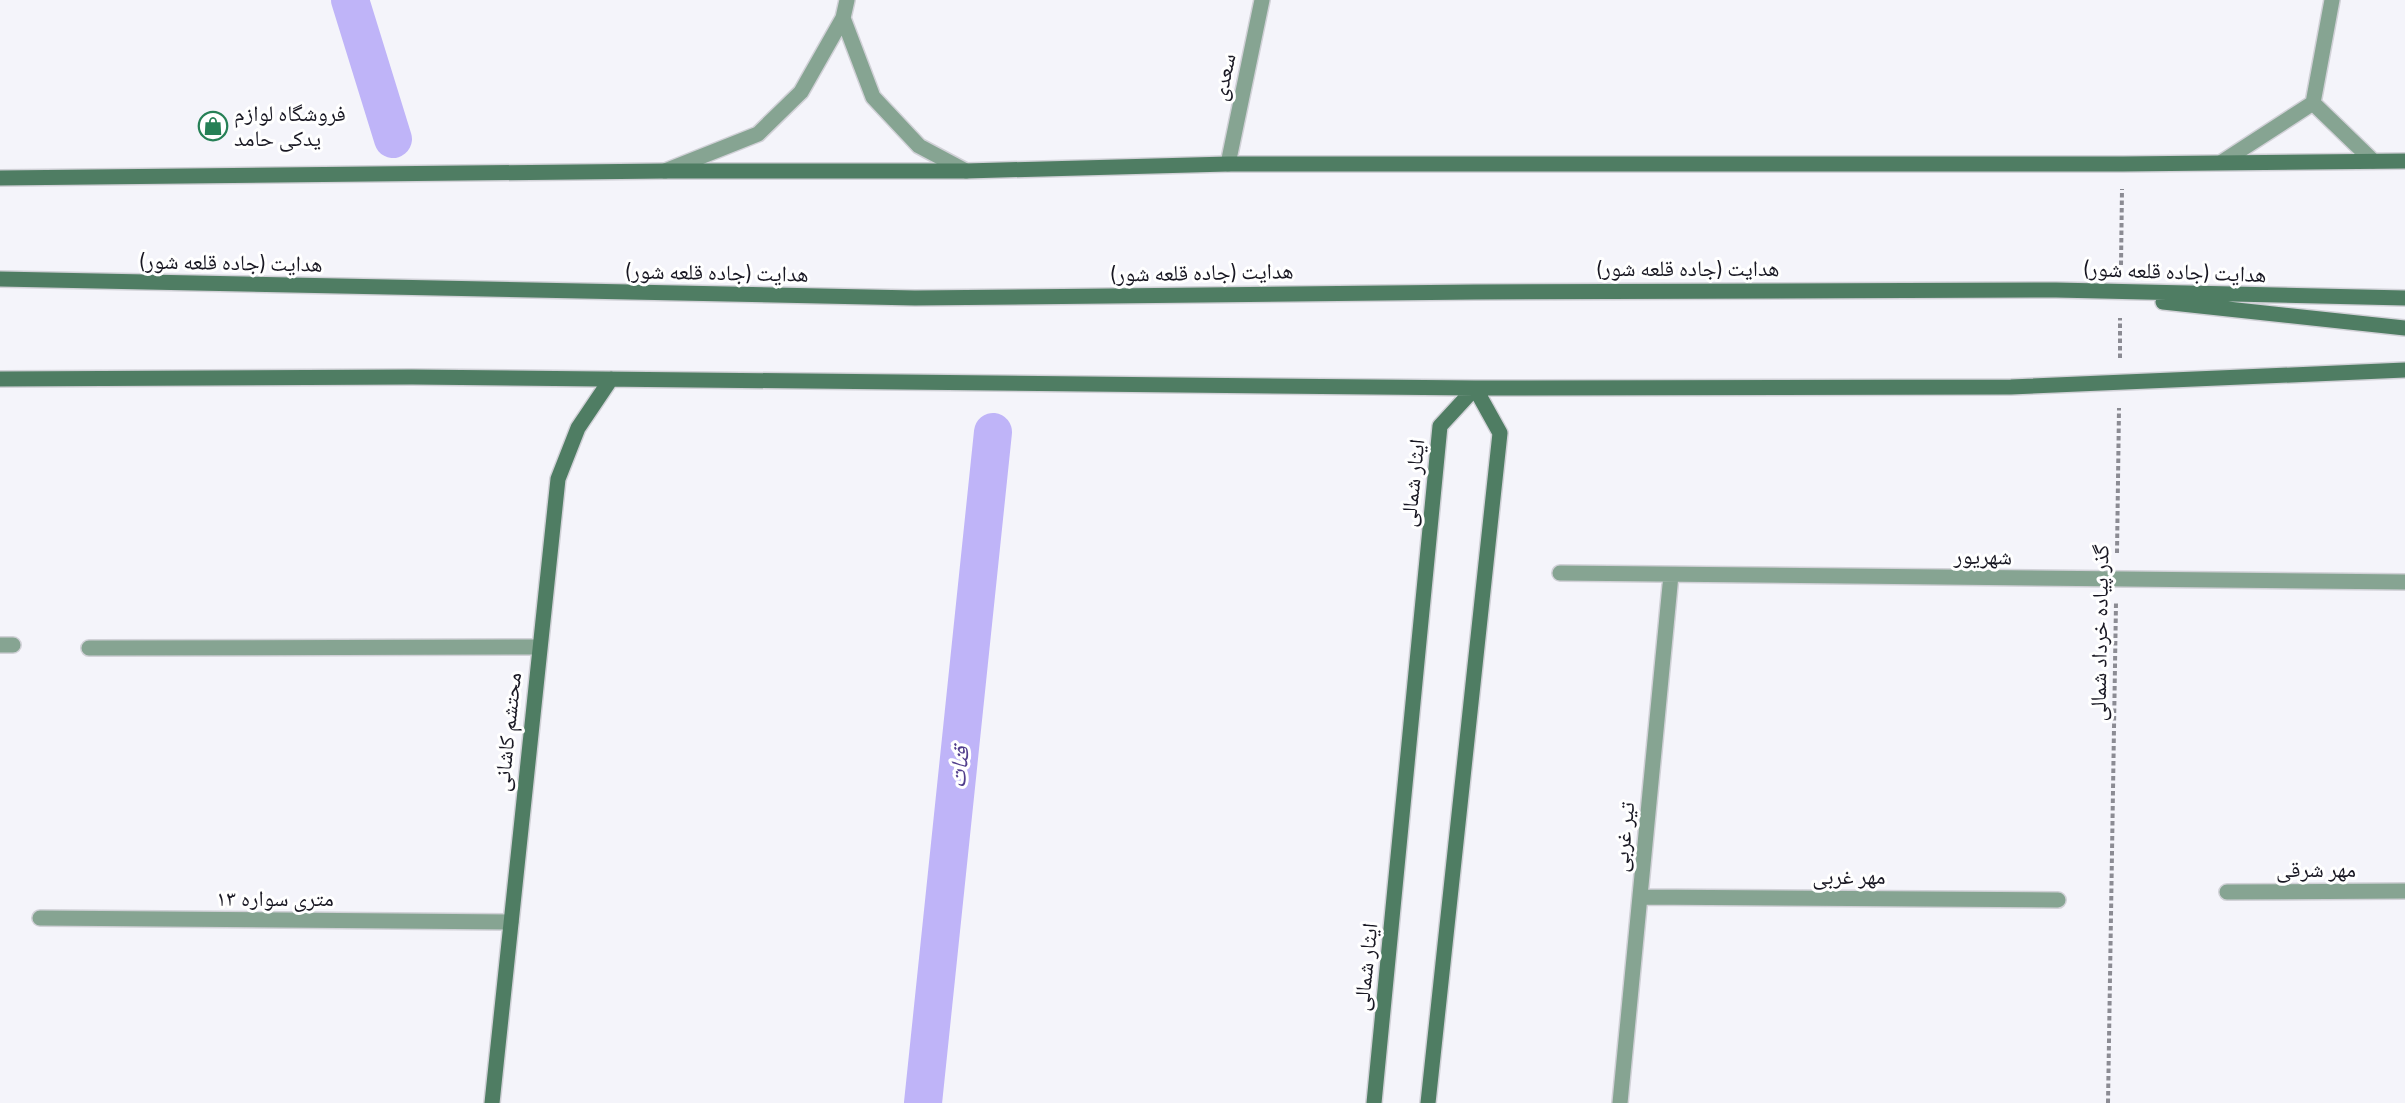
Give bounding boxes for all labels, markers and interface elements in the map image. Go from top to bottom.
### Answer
street label: سعدی [1201,50,1245,104]
place label: فروشگاه لوازم یدکی حامد [234,96,346,155]
shop icon: فروشگاه لوازم یدکی حامد [197,110,229,142]
street label: هدایت (جاده قلعه شور) [139,243,323,281]
street label: هدایت (جاده قلعه شور) [1596,251,1780,285]
street label: هدایت (جاده قلعه شور) [2083,251,2267,291]
street label: هدایت (جاده قلعه شور) [625,253,809,291]
street label: هدایت (جاده قلعه شور) [1110,253,1294,291]
street label: ایثار شمالی [1390,437,1434,529]
street label: شهریور [1953,538,2012,574]
street label: گذر پیاده خرداد شمالی [2080,544,2118,722]
street label: محتشم کاشانی [484,671,530,793]
water label: قنات [938,741,978,790]
street label: تیر غربی [1602,800,1644,874]
street label: مهر شرقی [2276,852,2356,886]
street label: مهر غربی [1812,859,1886,893]
street label: ۱۳ متری سواره [216,881,334,915]
street label: ایثار شمالی [1343,921,1387,1013]

